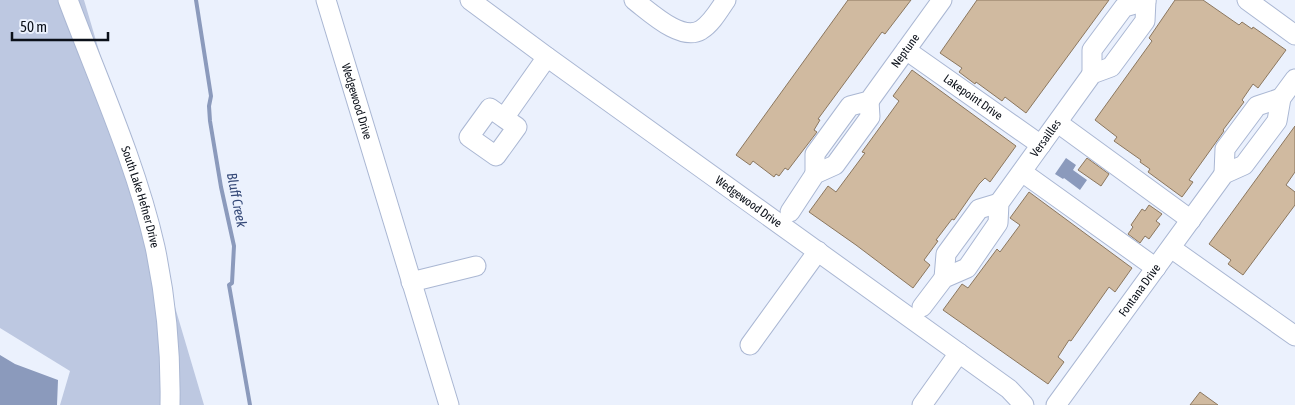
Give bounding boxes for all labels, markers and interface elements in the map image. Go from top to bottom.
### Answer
scale bar [12,10,109,42]
text: 50 m [20,18,47,35]
street label: Neptune [888,31,922,71]
street label: Wedgewood Drive [339,62,375,141]
street label: Lakepoint Drive [941,72,1005,123]
street label: Versailles [1027,117,1064,160]
street label: South Lake Hefner Drive [118,144,162,249]
water label: Bluff Creek [224,171,250,229]
street label: Wedgewood Drive [713,173,785,230]
street label: Fontana Drive [1116,261,1163,319]

